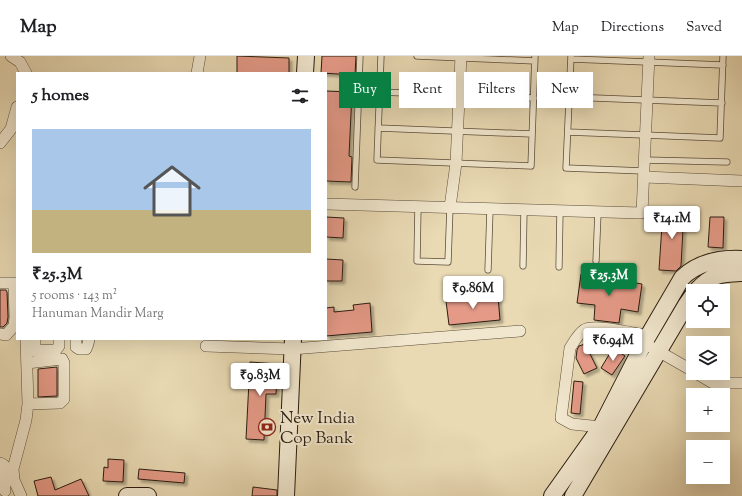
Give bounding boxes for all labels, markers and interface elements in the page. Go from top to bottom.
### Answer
text: Map [20,14,57,41]
text: Map [552,18,579,38]
text: Directions [601,18,664,38]
text: Saved [686,18,722,38]
chip: Buy [339,72,391,108]
chip: Rent [399,72,456,108]
chip: Filters [464,72,529,108]
chip: New [537,72,593,108]
text: 5 homes [32,84,89,108]
icon: filters [289,85,311,107]
icon: home [136,155,208,227]
pin: ₹14.1M [639,206,705,240]
text: ₹14.1M [653,210,691,228]
text: ₹25.3M [32,263,82,287]
pin: ₹25.3M [576,263,642,297]
text: ₹25.3M [590,267,628,285]
pin: ₹9.86M [440,276,506,310]
text: ₹9.86M [452,280,494,298]
map controls [686,284,730,484]
button: locate [686,284,730,328]
text: 5 rooms · 143 m² [32,287,117,305]
text: Hanuman Mandir Marg [32,305,164,323]
pin: ₹6.94M [580,328,646,362]
text: ₹6.94M [592,332,634,350]
button: layers [686,336,730,380]
pin: ₹9.83M [227,363,293,397]
text: ₹9.83M [240,367,280,385]
button: + [686,388,730,432]
place label: New India Cop Bank [280,407,355,451]
bank icon: New India Cop Bank [257,417,277,437]
button: − [686,440,730,484]

